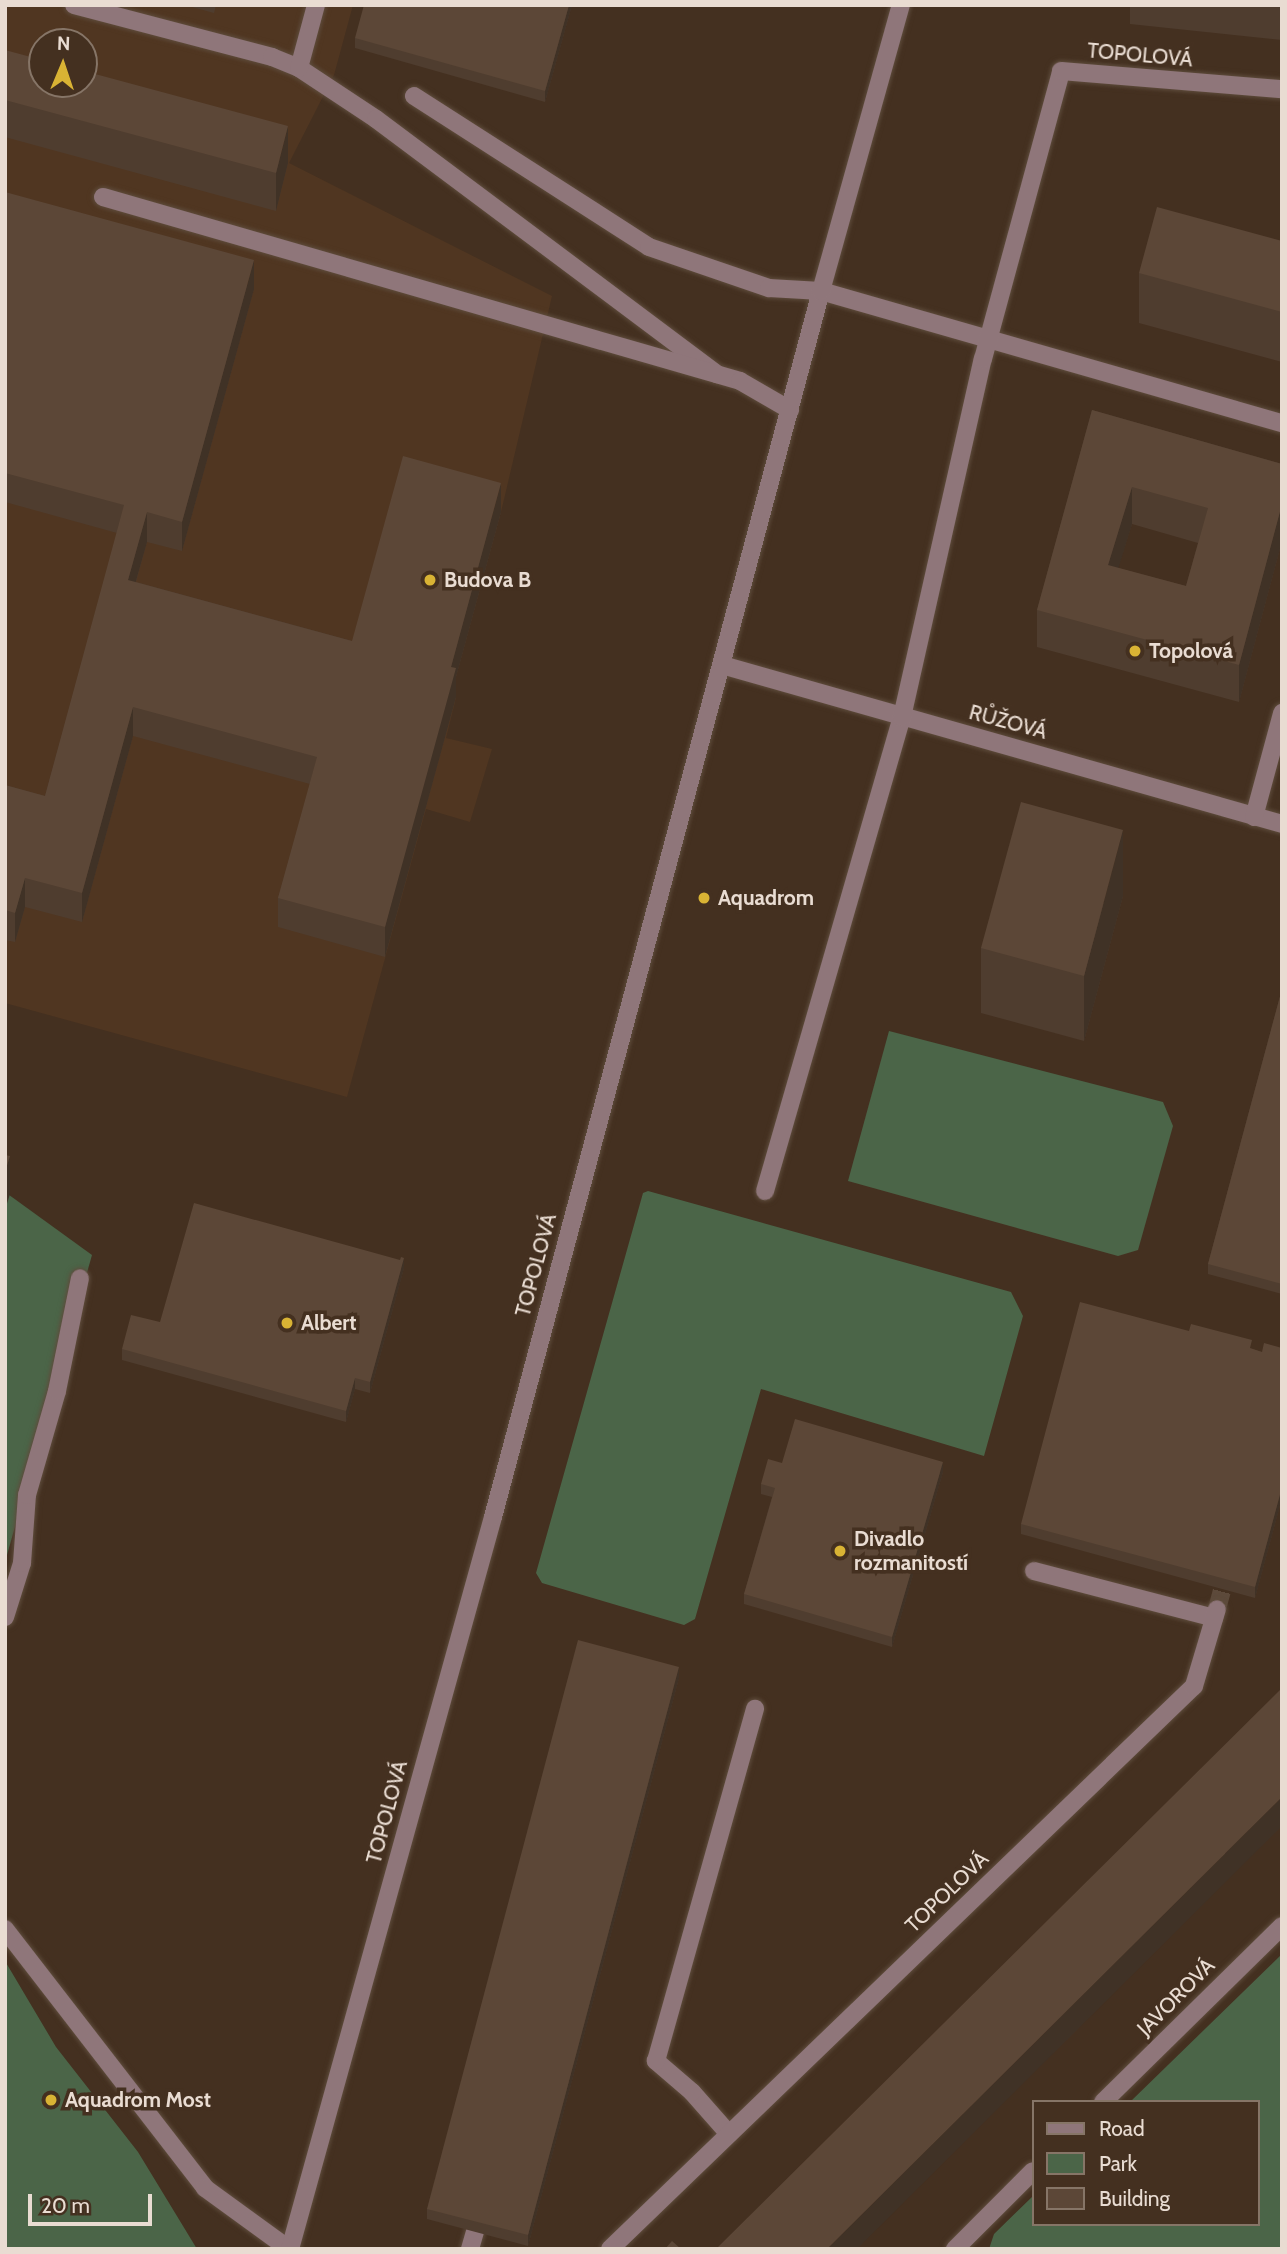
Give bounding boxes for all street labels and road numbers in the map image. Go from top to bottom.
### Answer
street label: TOPOLOVÁ [1086,38,1194,72]
street label: RŮŽOVÁ [966,700,1050,744]
street label: TOPOLOVÁ [510,1211,562,1319]
street label: TOPOLOVÁ [361,1758,413,1866]
street label: TOPOLOVÁ [900,1846,994,1938]
street label: JAVOROVÁ [1132,1953,1220,2041]

